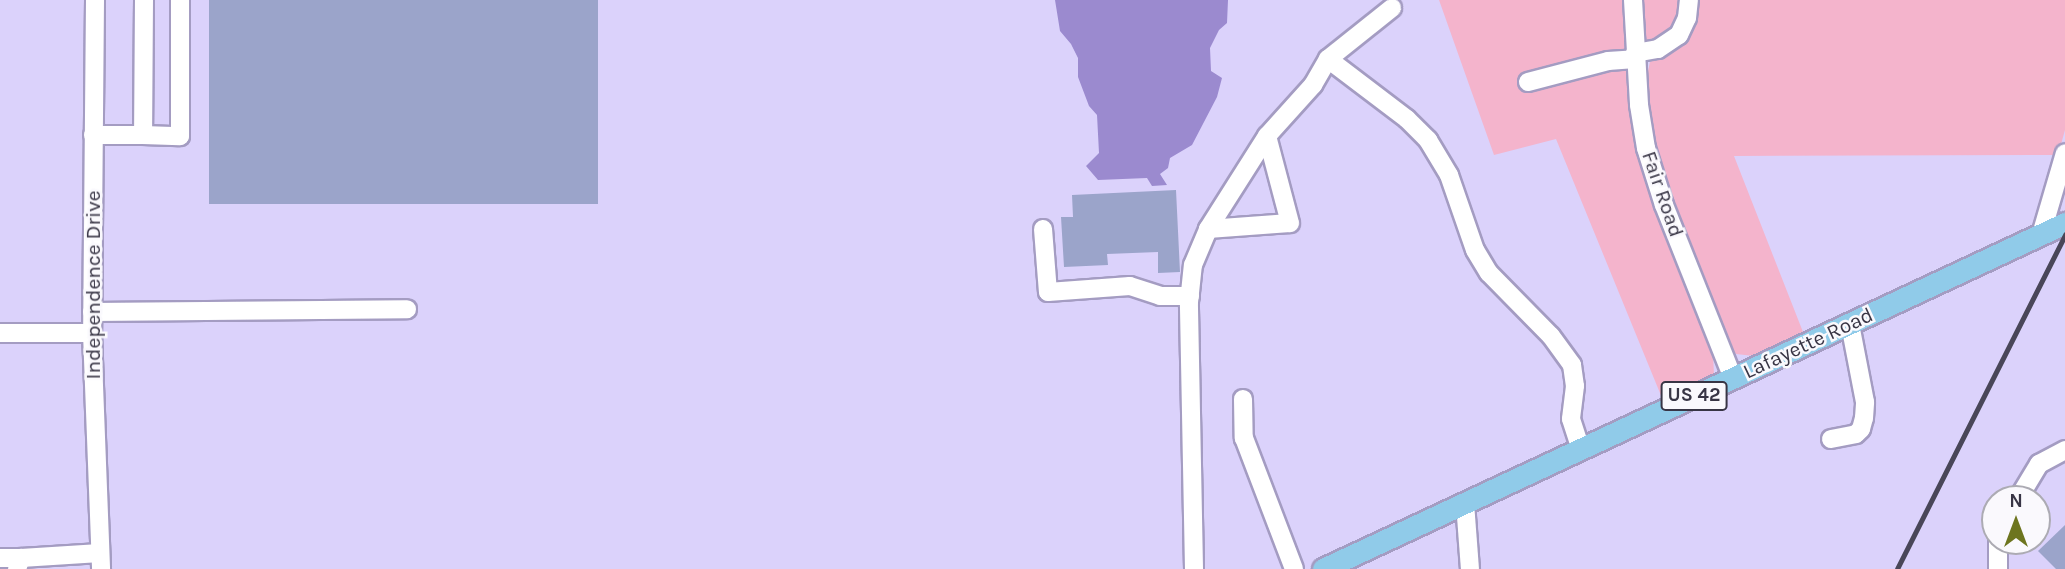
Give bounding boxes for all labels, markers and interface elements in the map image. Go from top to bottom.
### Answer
street label: Fair Road [1637,148,1689,240]
street label: Independence Drive [80,190,106,380]
street label: Lafayette Road [1739,302,1877,384]
road number: US 42 [1659,380,1729,412]
north arrow [1981,485,2051,555]
text: N [2009,490,2023,512]

